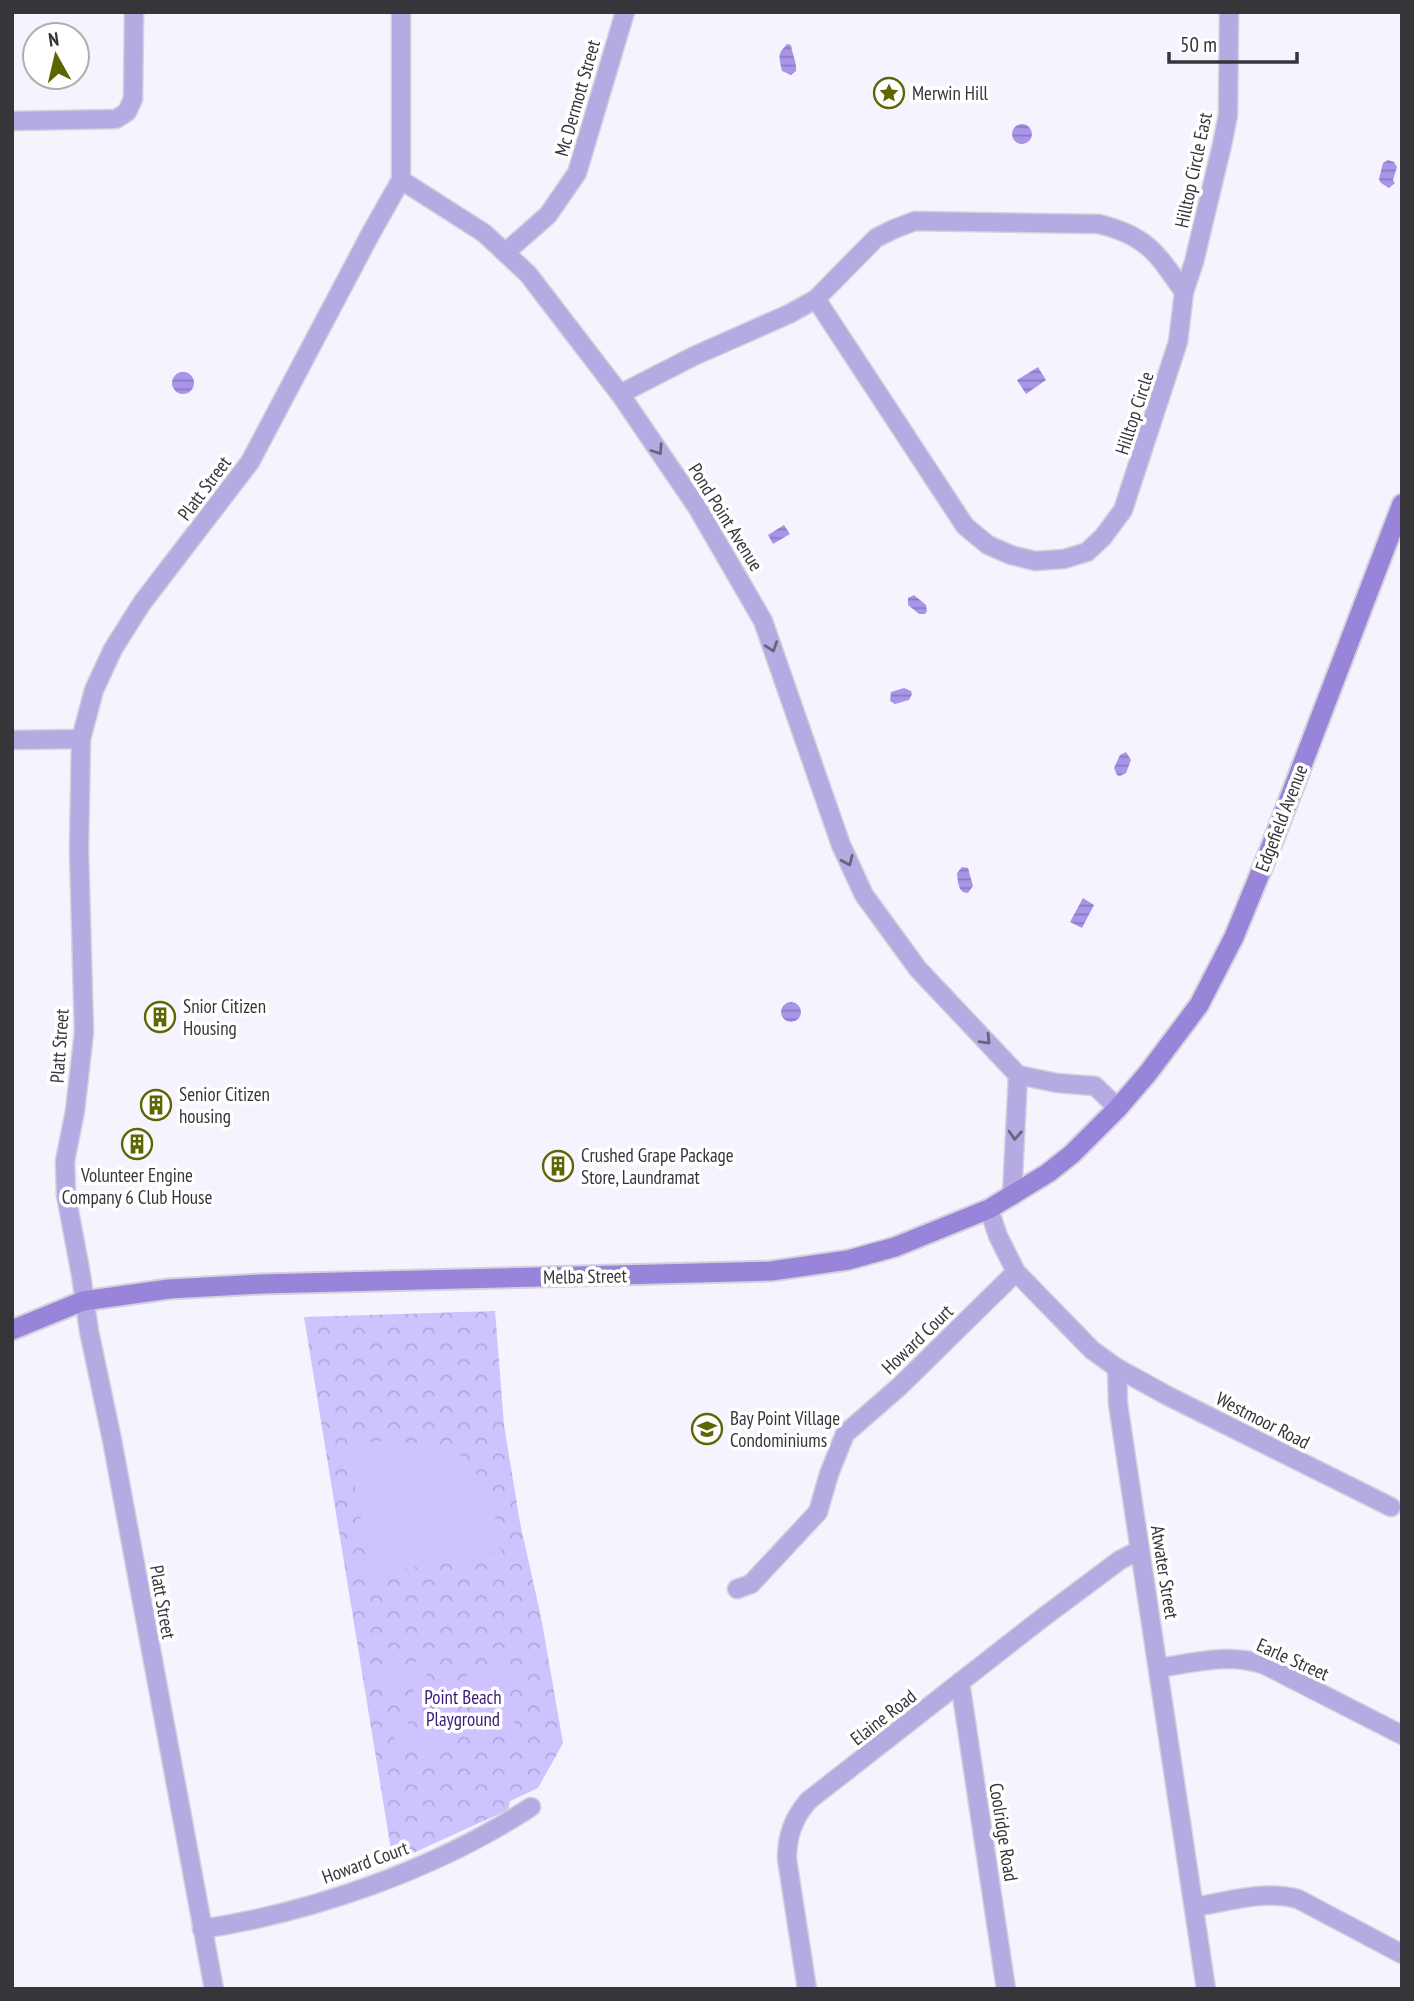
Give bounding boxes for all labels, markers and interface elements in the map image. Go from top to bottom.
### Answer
north arrow [21,21,91,91]
scale bar [1169,21,1297,65]
text: N [47,27,60,52]
text: 50 m [1180,31,1217,58]
street label: Mc Dermott Street [549,36,605,159]
place icon: Merwin Hill [872,76,906,110]
place label: Merwin Hill [912,81,989,105]
street label: Hilltop Circle East [1169,109,1217,230]
street label: Hilltop Circle [1109,368,1159,458]
one-way arrow [650,443,663,456]
street label: Platt Street [172,450,236,525]
street label: Pond Point Avenue [683,459,769,575]
one-way arrow [764,640,778,652]
street label: Edgefield Avenue [1250,761,1312,875]
one-way arrow [840,854,854,866]
place label: Snior Citizen Housing [183,994,266,1040]
building icon: Snior Citizen Housing [143,1000,177,1034]
street label: Platt Street [44,1007,74,1084]
one-way arrow [977,1032,990,1045]
place label: Senior Citizen housing [179,1082,270,1128]
building icon: Senior Citizen housing [139,1088,173,1122]
building icon: Volunteer Engine Company 6 Club House [120,1127,154,1161]
one-way arrow [1008,1130,1023,1141]
place label: Crushed Grape Package Store, Laundramat [581,1143,734,1189]
building icon: Crushed Grape Package Store, Laundramat [541,1149,575,1183]
place label: Volunteer Engine Company 6 Club House [62,1163,213,1209]
street label: Melba Street [543,1263,628,1289]
street label: Howard Court [876,1299,958,1379]
street label: Westmoor Road [1212,1386,1314,1454]
place label: Bay Point Village Condominiums [730,1406,840,1452]
school or university icon: Bay Point Village Condominiums [690,1412,724,1446]
street label: Atwater Street [1146,1524,1184,1621]
street label: Platt Street [145,1563,181,1641]
street label: Earle Street [1253,1632,1334,1686]
street label: Elaine Road [845,1684,921,1750]
park label: Point Beach Playground [424,1685,502,1731]
street label: Coolridge Road [984,1781,1024,1883]
street label: Howard Court [319,1835,412,1889]

